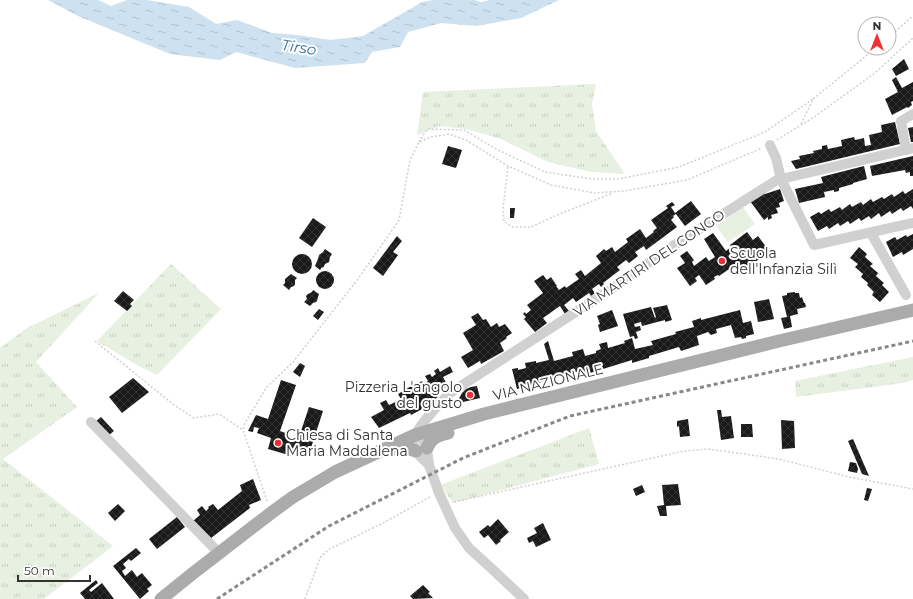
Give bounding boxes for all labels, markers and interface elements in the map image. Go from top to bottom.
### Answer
north arrow [857,16,897,56]
text: N [873,19,881,33]
water label: Tirso [280,35,318,59]
street label: VIA MARTIRI DEL CONGO [570,205,728,321]
place label: Scuola dell'Infanzia Silì [730,244,837,278]
marker: Scuola dell'Infanzia Silì [717,256,727,266]
street label: VIA NAZIONALE [491,360,605,404]
place label: Pizzeria L'angolo del gusto [345,378,462,412]
marker: Pizzeria L'angolo del gusto [465,390,475,400]
place label: Chiesa di Santa Maria Maddalena [286,426,408,460]
marker: Chiesa di Santa Maria Maddalena [273,438,283,448]
scale bar [18,557,90,583]
text: 50 m [24,563,55,578]

